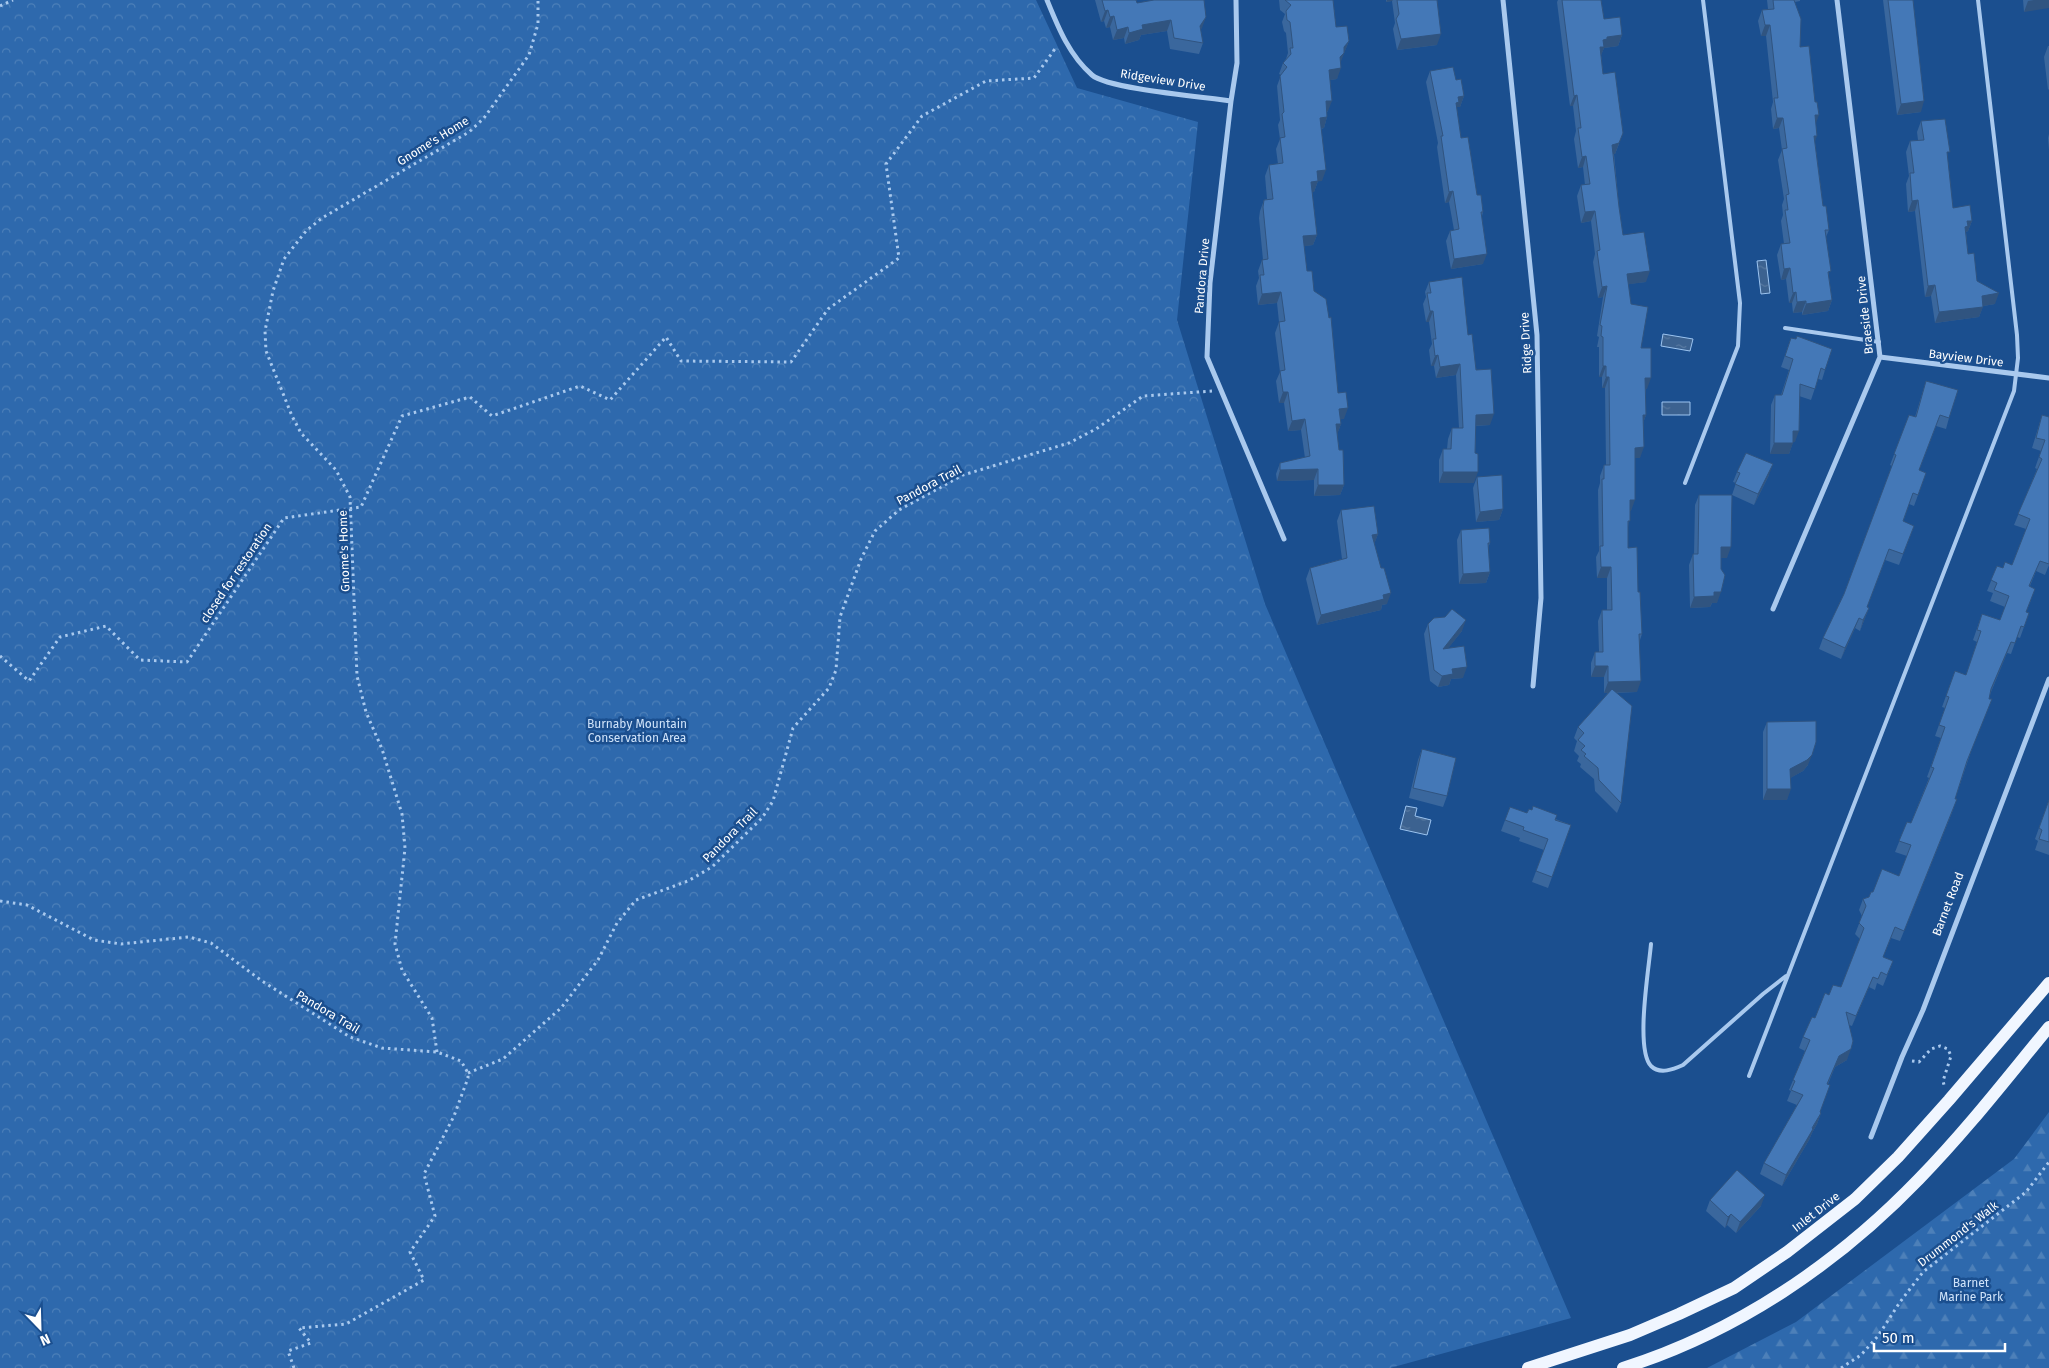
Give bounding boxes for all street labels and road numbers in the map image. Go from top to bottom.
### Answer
street label: Ridgeview Drive [1119,66,1207,94]
street label: Gnome's Home [395,113,471,169]
street label: Pandora Drive [1192,237,1212,315]
street label: Braeside Drive [1854,275,1876,355]
street label: Ridge Drive [1517,312,1535,374]
street label: Bayview Drive [1928,346,2004,370]
street label: Pandora Trail [894,462,964,508]
street label: Gnome's Home [336,510,352,592]
street label: closed for restoration [197,520,275,626]
street label: Pandora Trail [700,804,761,865]
street label: Barnet Road [1929,870,1967,938]
street label: Pandora Trail [294,988,363,1037]
street label: Inlet Drive [1790,1189,1842,1235]
street label: Drummond's Walk [1915,1198,2002,1270]

